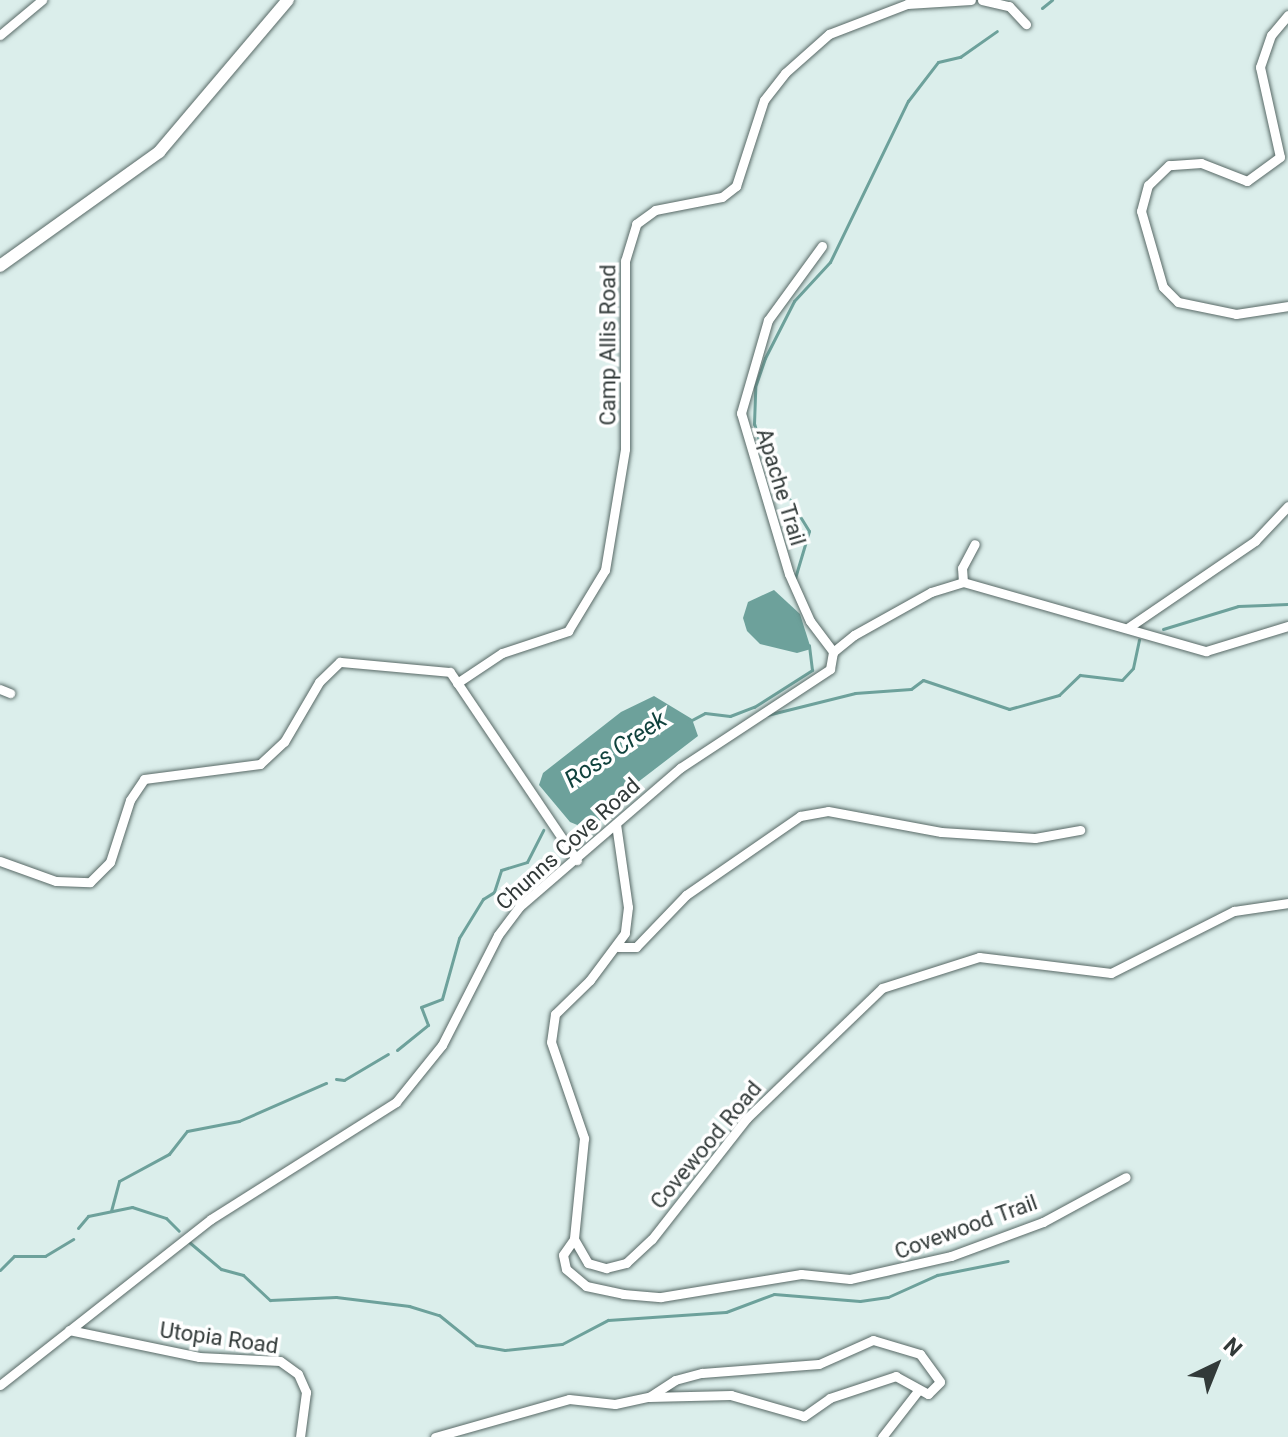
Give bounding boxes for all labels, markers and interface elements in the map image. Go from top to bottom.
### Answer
street label: Camp Allis Road [595,264,621,426]
street label: Apache Trail [751,425,811,549]
water label: Ross Creek [560,705,672,795]
street label: Chunns Cove Road [491,772,645,916]
street label: Covewood Road [645,1076,767,1214]
street label: Covewood Trail [891,1189,1041,1265]
street label: Utopia Road [158,1317,280,1359]
north arrow [1176,1325,1256,1405]
text: N [1219,1333,1247,1362]

